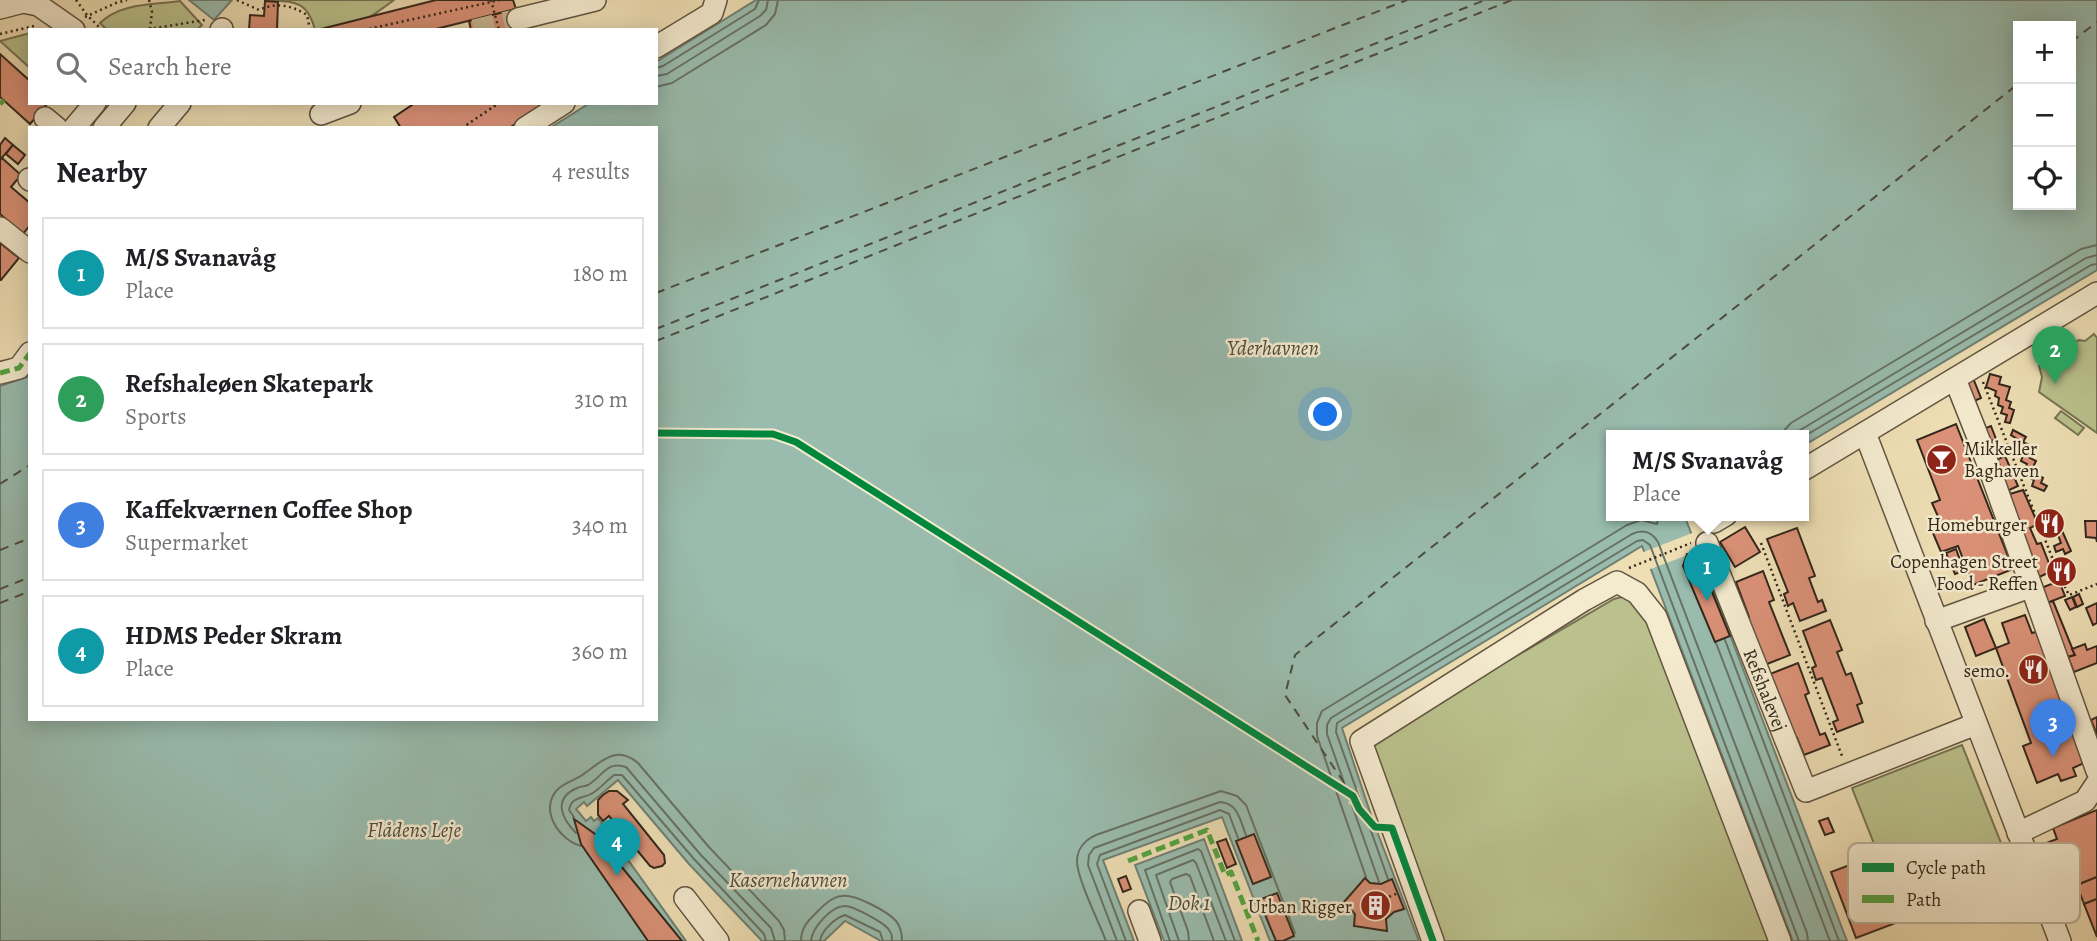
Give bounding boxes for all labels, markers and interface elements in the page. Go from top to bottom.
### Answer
map controls [2013,21,2076,210]
button: + [2013,21,2076,84]
search box [28,28,658,105]
icon: search [52,48,90,86]
text: Search here [108,49,232,84]
button: − [2013,84,2076,147]
button: locate [2013,147,2076,210]
text: Nearby [56,152,147,192]
text: 4 results [552,156,630,187]
text: M/S Svanavåg [125,240,276,275]
text: 1 [77,258,85,289]
text: 180 m [573,258,628,289]
text: Place [125,275,174,306]
pin: 2 [2032,326,2078,384]
water label: Yderhavnen [1227,334,1319,362]
text: Refshaleøen Skatepark [125,366,373,401]
text: 2 [75,384,87,415]
text: 310 m [575,384,628,415]
your location [1308,397,1342,431]
text: Sports [125,401,186,432]
popup [1606,430,1809,521]
place label: Mikkeller Baghaven [1964,436,2039,484]
bar icon: Mikkeller Baghaven [1924,442,1958,476]
text: M/S Svanavåg [1632,443,1783,478]
text: Place [1632,478,1681,509]
text: Kaffekværnen Coffee Shop [125,492,412,527]
restaurant icon: Homeburger [2033,507,2067,541]
text: 3 [76,510,86,541]
text: 340 m [572,510,628,541]
place label: Homeburger [1927,512,2027,538]
text: Supermarket [125,527,248,558]
pin: 1 [1684,543,1730,601]
place label: Copenhagen Street Food - Reffen [1890,549,2038,597]
restaurant icon: Copenhagen Street Food - Reffen [2044,555,2078,589]
text: HDMS Peder Skram [125,618,342,653]
text: 4 [76,636,86,667]
text: 360 m [572,636,628,667]
street label: Refshalevej [1736,645,1793,735]
text: Place [125,653,174,684]
restaurant icon: semo. [2016,653,2050,687]
place label: semo. [1964,658,2010,684]
pin: 3 [2030,699,2076,757]
water label: Flådens Leje [367,816,461,844]
pin: 4 [594,818,640,876]
legend [1848,843,2080,923]
text: Cycle path [1906,855,1986,881]
water label: Kasernehavnen [729,866,847,894]
text: Path [1906,887,1941,913]
water label: Dok 1 [1168,889,1210,917]
building icon: Urban Rigger [1358,889,1392,923]
place label: Urban Rigger [1248,894,1352,920]

